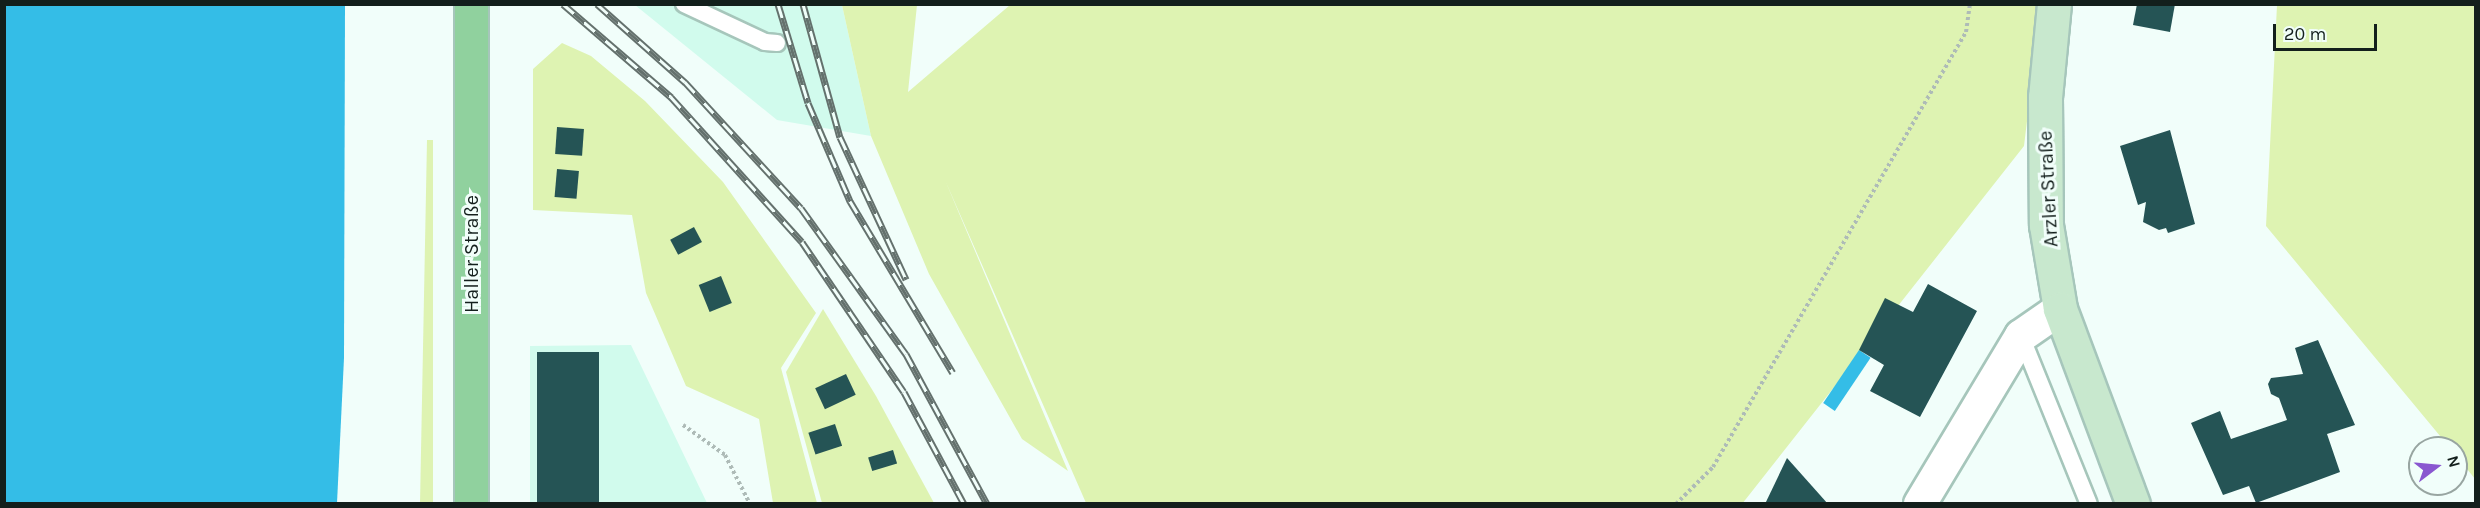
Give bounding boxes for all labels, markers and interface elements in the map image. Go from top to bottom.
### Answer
scale bar [2276,12,2380,50]
text: 20 m [2284,23,2326,45]
street label: Arzler Straße [2033,130,2063,248]
street label: Haller Straße [459,195,483,313]
north arrow [2408,436,2468,496]
text: N [2443,453,2465,470]

